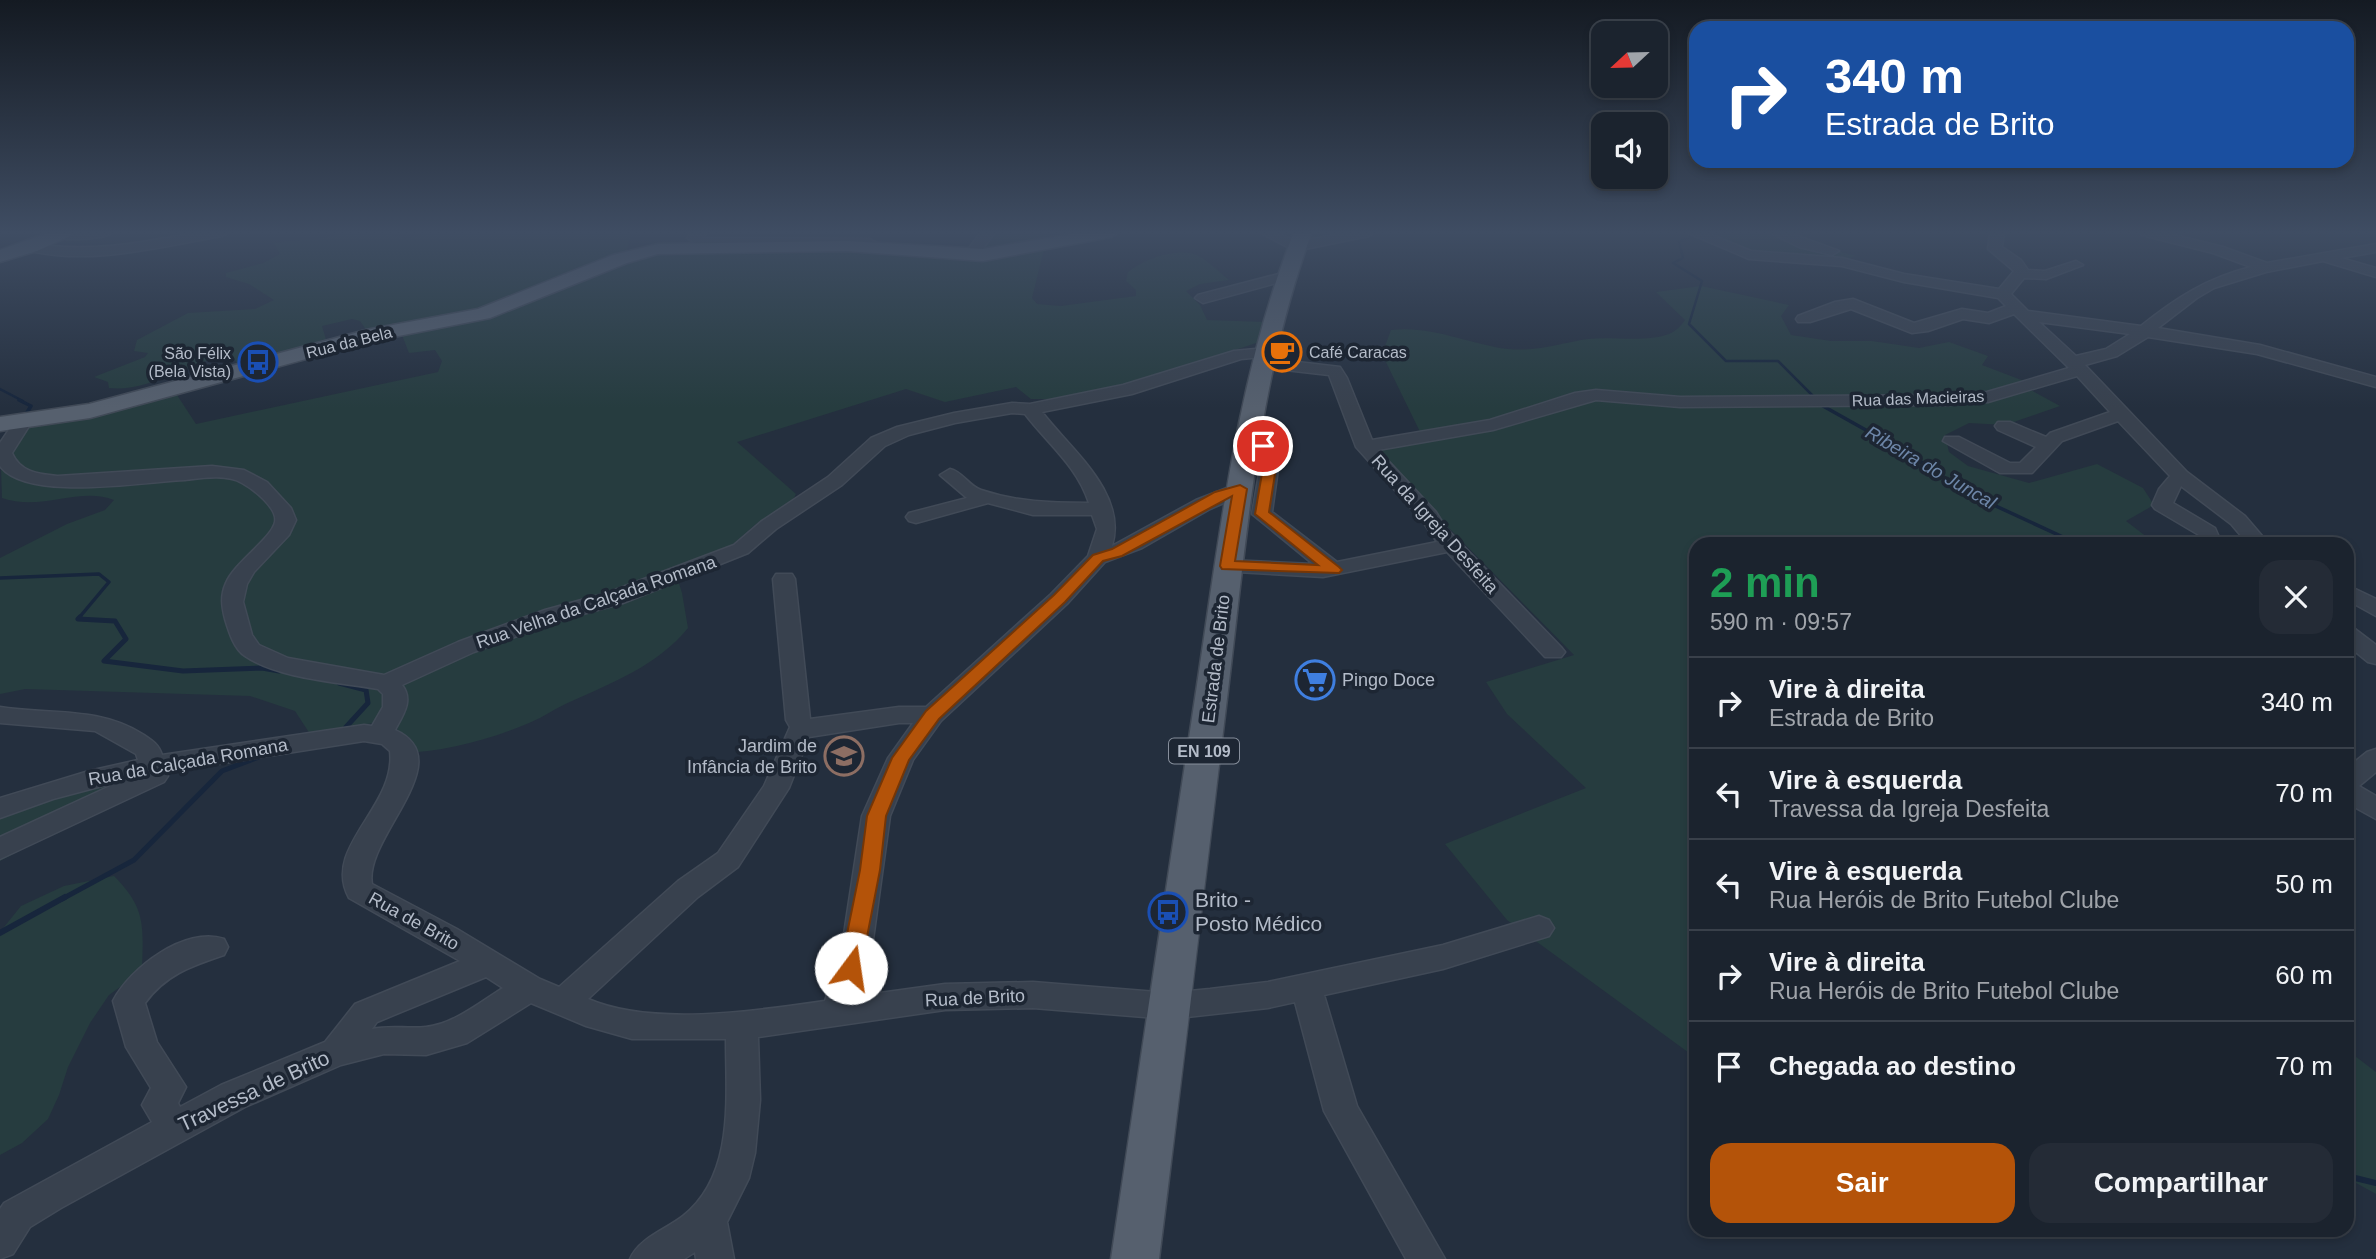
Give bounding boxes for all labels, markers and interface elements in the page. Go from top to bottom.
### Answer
north arrow [1591,21,1668,98]
map controls [1591,21,1668,189]
icon: right [1710,49,1801,140]
text: 340 m [1825,49,1964,103]
text: Estrada de Brito [1825,106,2054,142]
button: sound [1591,112,1668,189]
street label: Rua da Bela [304,324,394,361]
cafe icon: Café Caracas [1261,331,1303,373]
bus stop icon: São Félix (Bela Vista) [237,341,279,383]
place label: Café Caracas [1309,344,1407,361]
place label: São Félix (Bela Vista) [149,345,231,380]
street label: Rua das Macieiras [1852,388,1985,409]
pin [1233,416,1293,476]
water label: Ribeira do Juncal [1862,422,2000,514]
icon: arrive [1244,427,1282,465]
street label: Rua da Igreja Desfeita [1368,451,1503,598]
street label: Rua Velha da Calçada Romana [474,551,719,653]
text: 2 min [1710,559,1820,606]
button: close [2259,560,2333,634]
street label: Estrada de Brito [1198,594,1234,724]
text: 590 m · 09:57 [1710,609,1852,635]
supermarket icon: Pingo Doce [1294,659,1336,701]
place label: Pingo Doce [1342,670,1435,690]
text: Vire à direita [1769,674,1925,704]
icon: right [1710,684,1748,722]
text: 340 m [2261,687,2333,717]
text: Estrada de Brito [1769,705,1934,731]
street label: Rua da Calçada Romana [87,734,290,789]
school or university icon: Jardim de Infância de Brito [823,735,865,777]
place label: Jardim de Infância de Brito [687,736,817,777]
road number: EN 109 [1169,738,1239,764]
text: Vire à esquerda [1769,765,1962,795]
icon: left [1710,775,1748,813]
text: 70 m [2275,778,2333,808]
text: Travessa da Igreja Desfeita [1769,796,2049,822]
text: Vire à esquerda [1769,856,1962,886]
icon: left [1710,866,1748,904]
text: 50 m [2275,869,2333,899]
text: Rua Heróis de Brito Futebol Clube [1769,887,2119,913]
street label: Rua de Brito [365,888,463,954]
place label: Brito - Posto Médico [1195,888,1322,935]
bus stop icon: Brito - Posto Médico [1147,891,1189,933]
position arrow [814,931,888,1005]
text: Vire à direita [1769,947,1925,977]
icon: right [1710,957,1748,995]
text: 60 m [2275,960,2333,990]
text: Rua Heróis de Brito Futebol Clube [1769,978,2119,1004]
street label: Rua de Brito [925,985,1025,1011]
street label: Travessa de Brito [175,1046,333,1136]
icon: arrive [1710,1048,1748,1086]
text: Chegada ao destino [1769,1051,2016,1081]
text: 70 m [2275,1051,2333,1081]
button: Sair [1710,1143,2015,1223]
button: Compartilhar [2029,1143,2333,1223]

